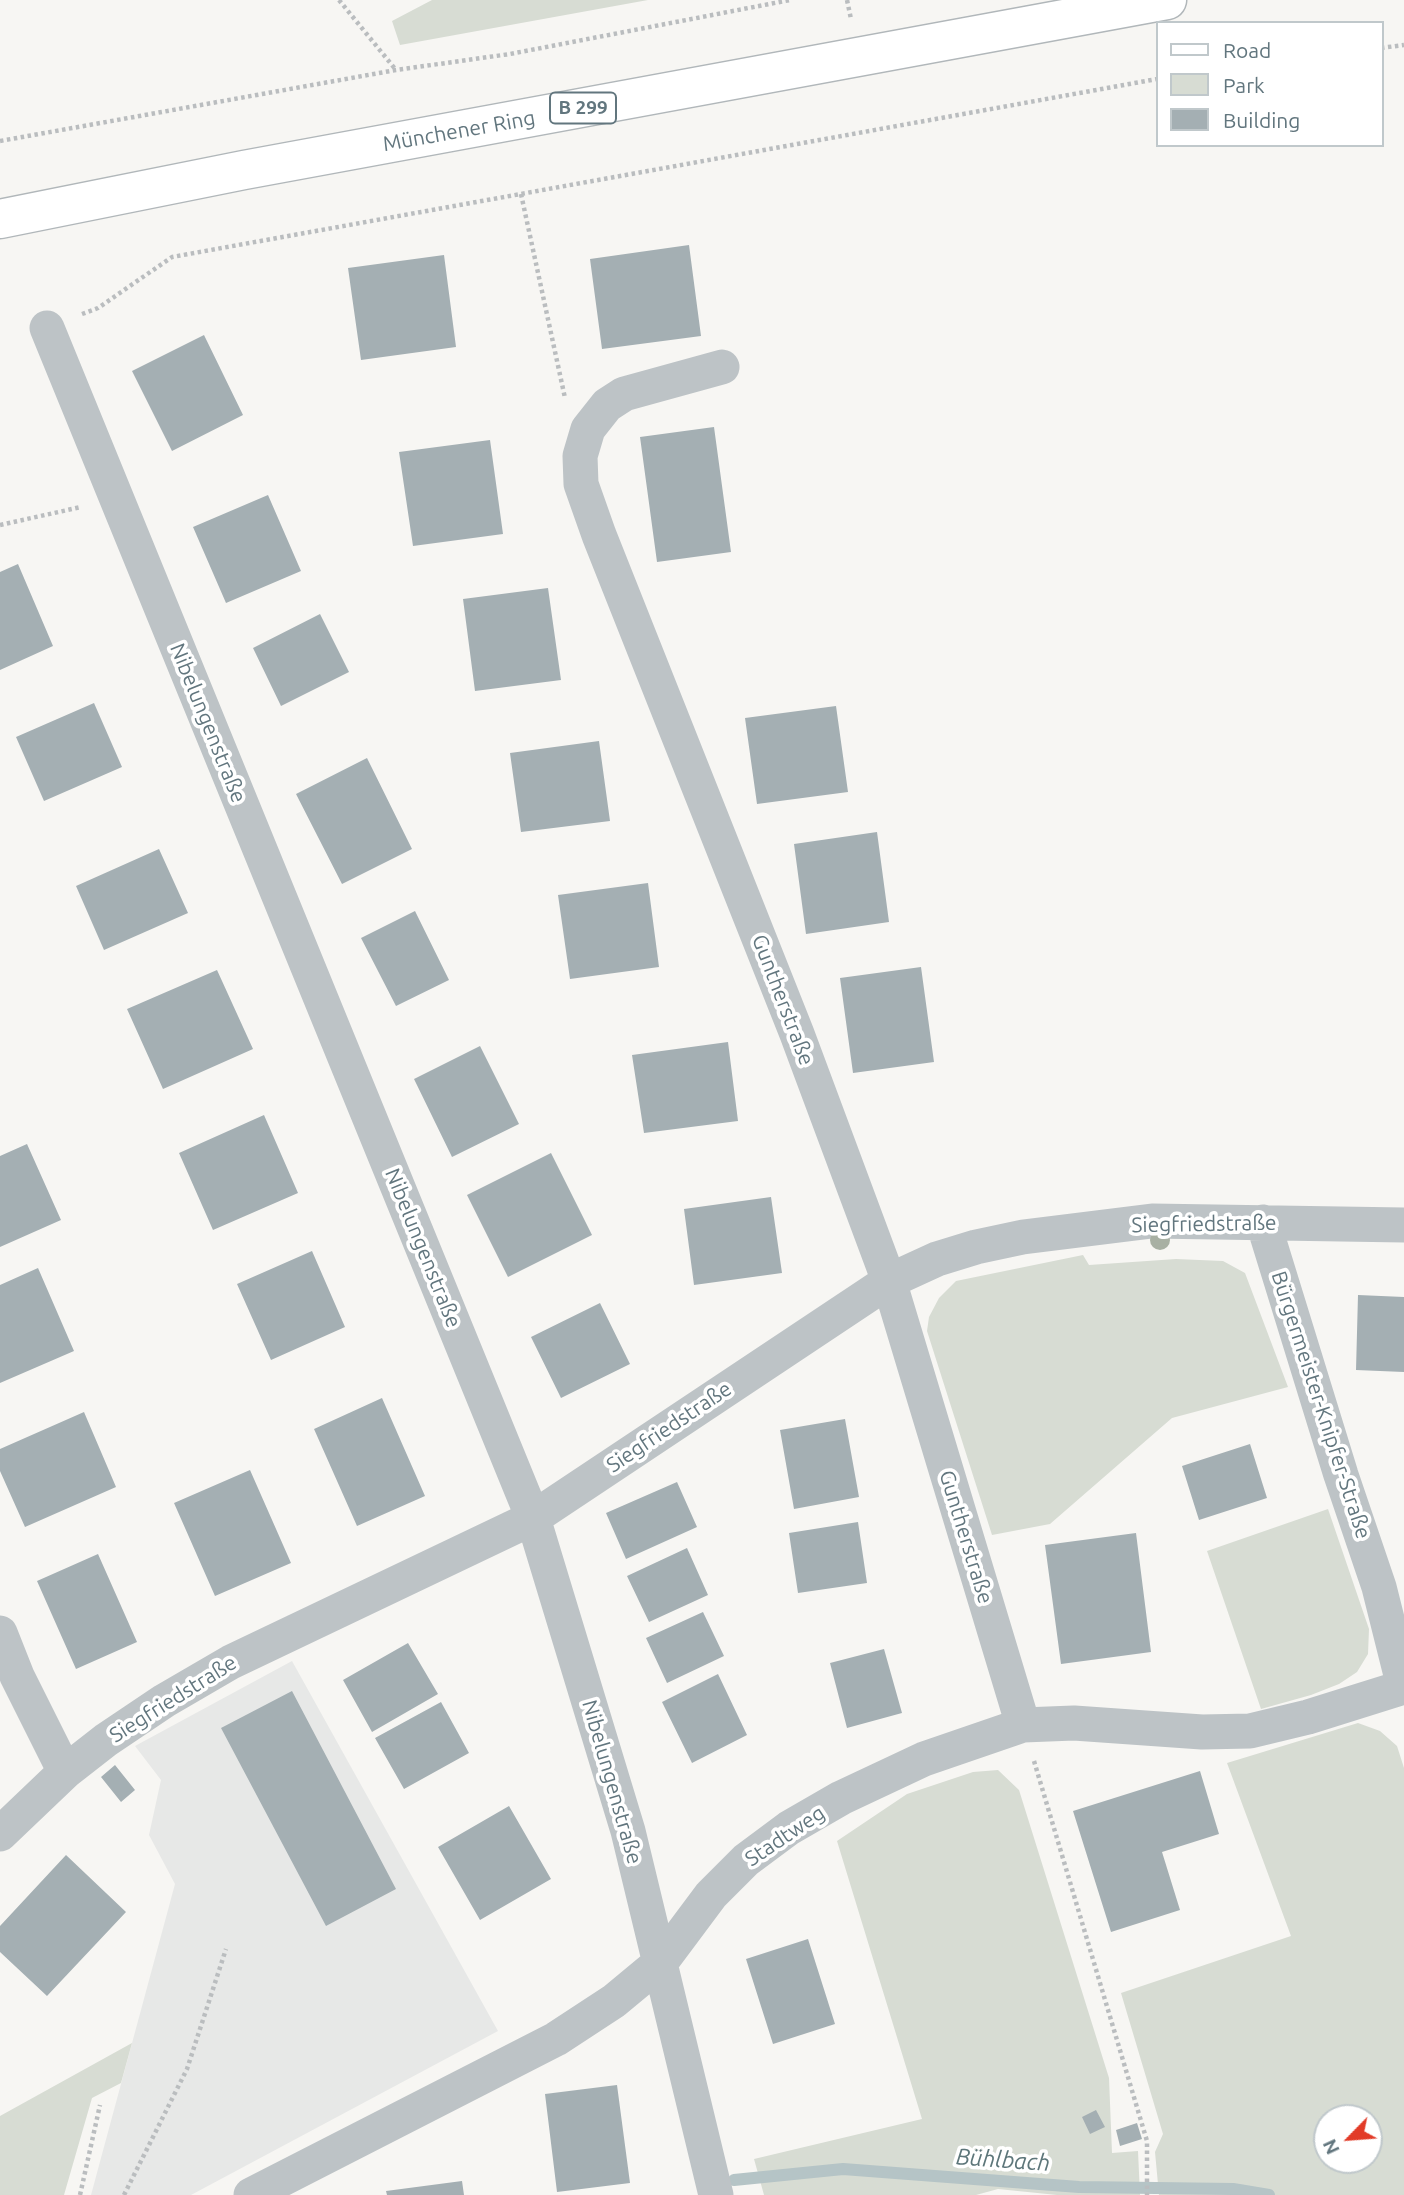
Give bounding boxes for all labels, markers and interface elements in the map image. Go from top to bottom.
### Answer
legend [1156,21,1383,147]
text: Road [1223,38,1271,62]
text: Park [1223,73,1265,97]
road number: B 299 [550,92,616,124]
street label: Münchener Ring [381,105,537,157]
text: Building [1223,108,1300,132]
street label: Nibelungenstraße [165,640,251,806]
street label: Guntherstraße [746,931,820,1069]
street label: Nibelungenstraße [380,1165,466,1331]
street label: Siegfriedstraße [1131,1210,1277,1238]
street label: Bürgermeister-Knipfer-Straße [1266,1268,1376,1542]
street label: Siegfriedstraße [602,1376,736,1478]
street label: Guntherstraße [934,1467,998,1607]
street label: Siegfriedstraße [105,1650,241,1748]
street label: Nibelungenstraße [577,1697,647,1867]
street label: Stadtweg [740,1800,830,1872]
north arrow [1313,2104,1383,2174]
text: N [1318,2136,1344,2158]
water label: Bühlbach [955,2143,1051,2177]

